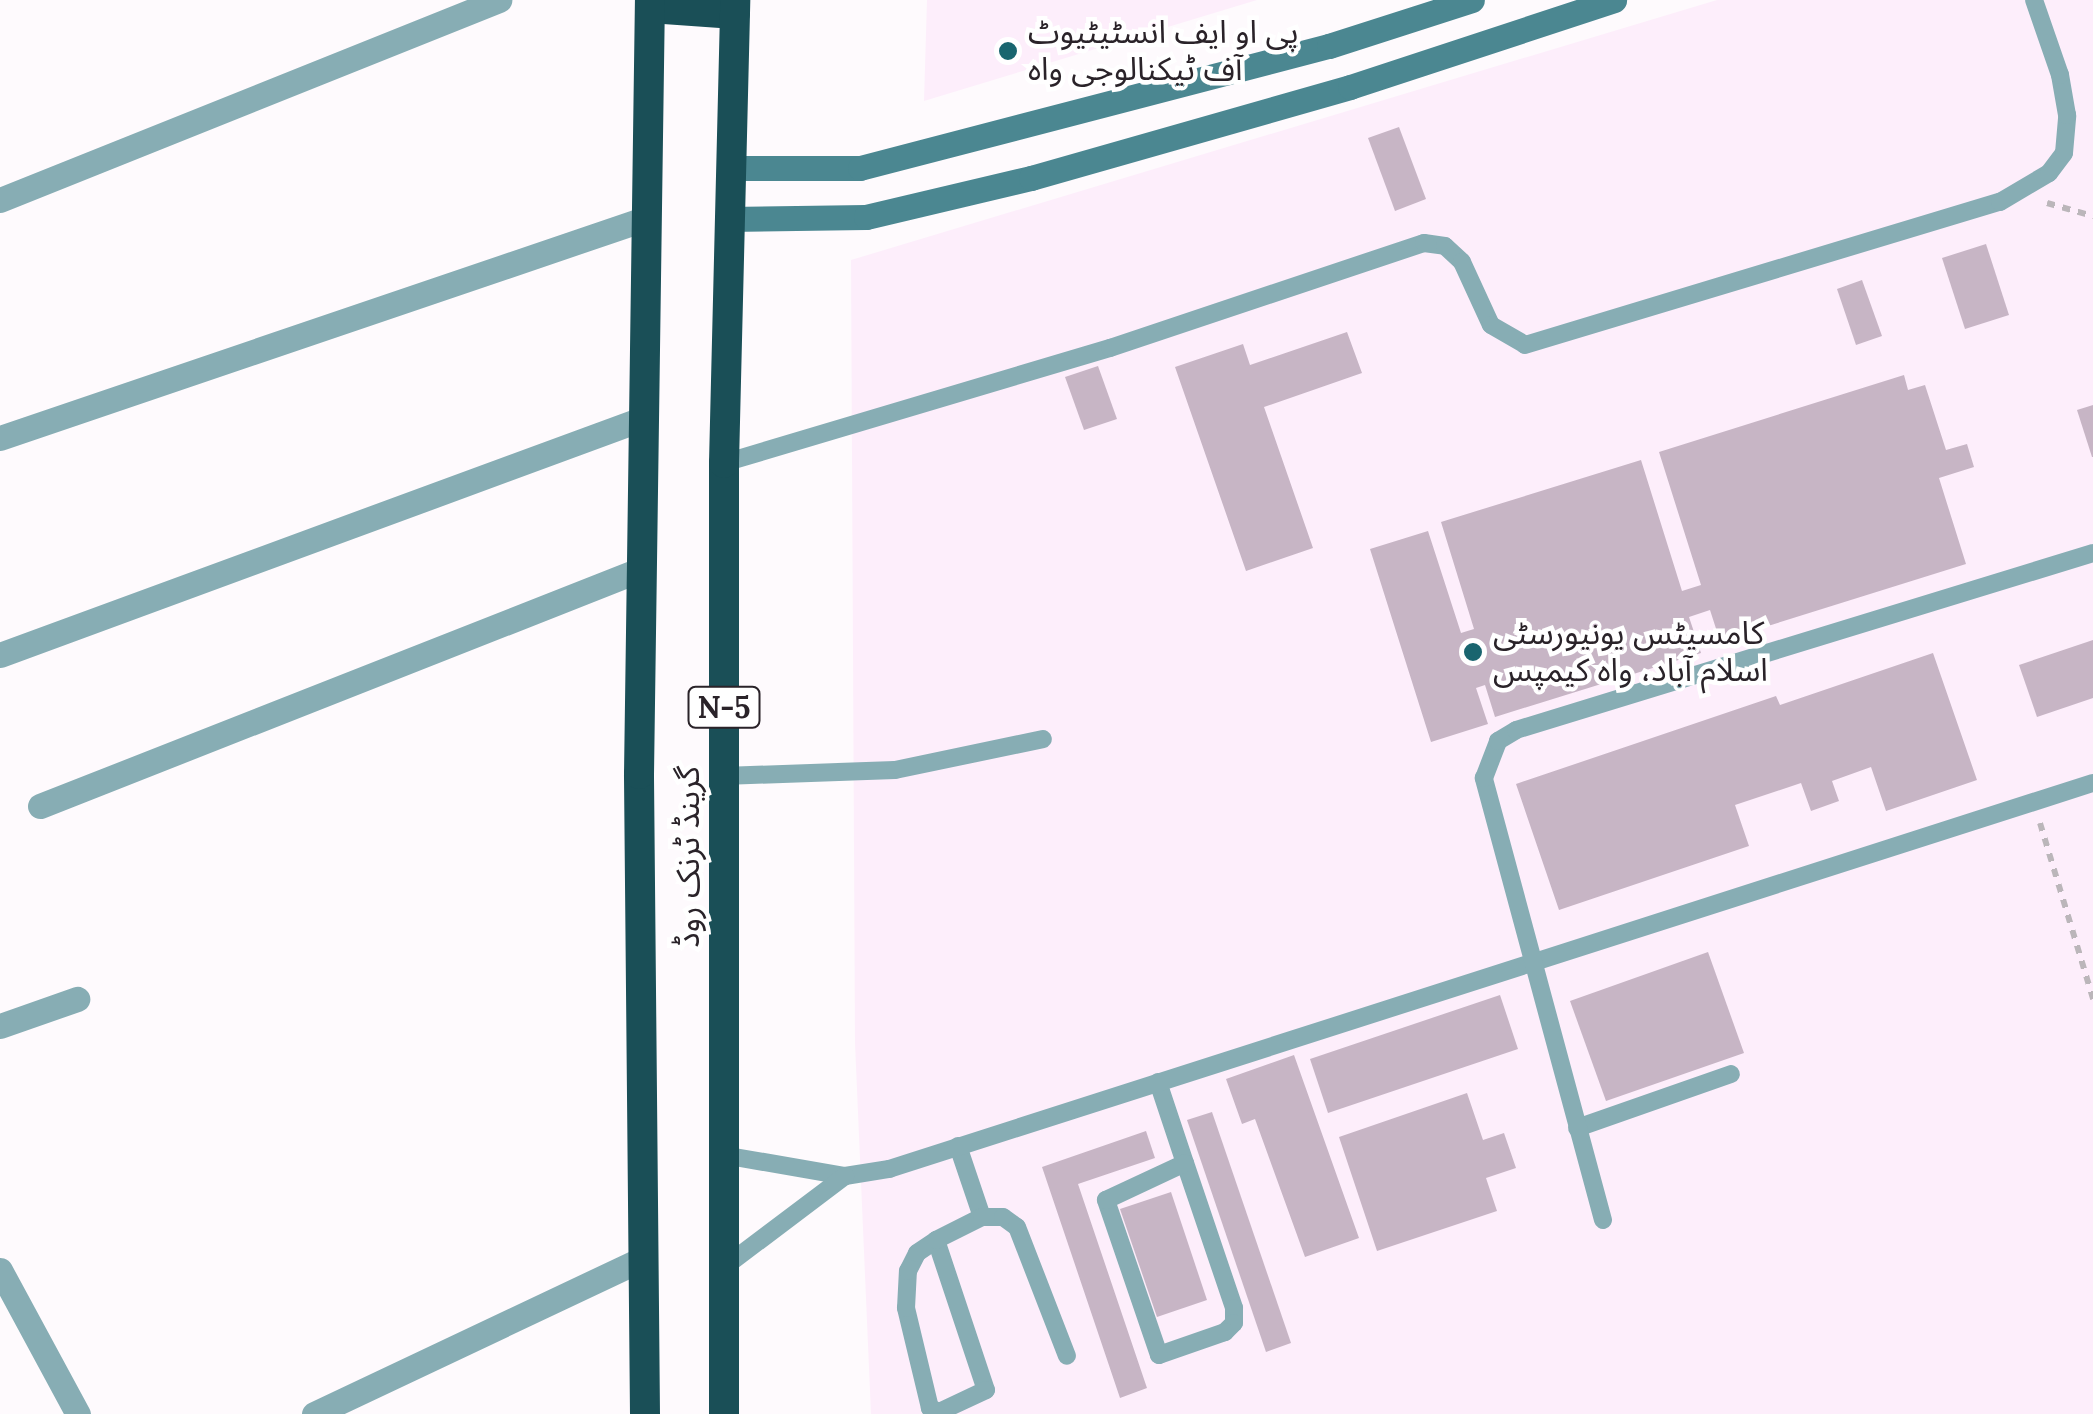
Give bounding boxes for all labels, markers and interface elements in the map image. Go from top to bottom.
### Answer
place label: پی او ایف انسٹیٹیوٹ آف ٹیکنالوجی واہ [1028,14,1299,89]
marker: پی او ایف انسٹیٹیوٹ آف ٹیکنالوجی واہ [997,40,1019,62]
place label: کامسیٹس یونیورسٹی اسلام آباد، واہ کیمپس [1493,615,1768,690]
marker: کامسیٹس یونیورسٹی اسلام آباد، واہ کیمپس [1462,641,1484,663]
road number: N-5 [686,682,762,732]
street label: گرینڈ ٹرنک روڈ [669,766,707,948]

